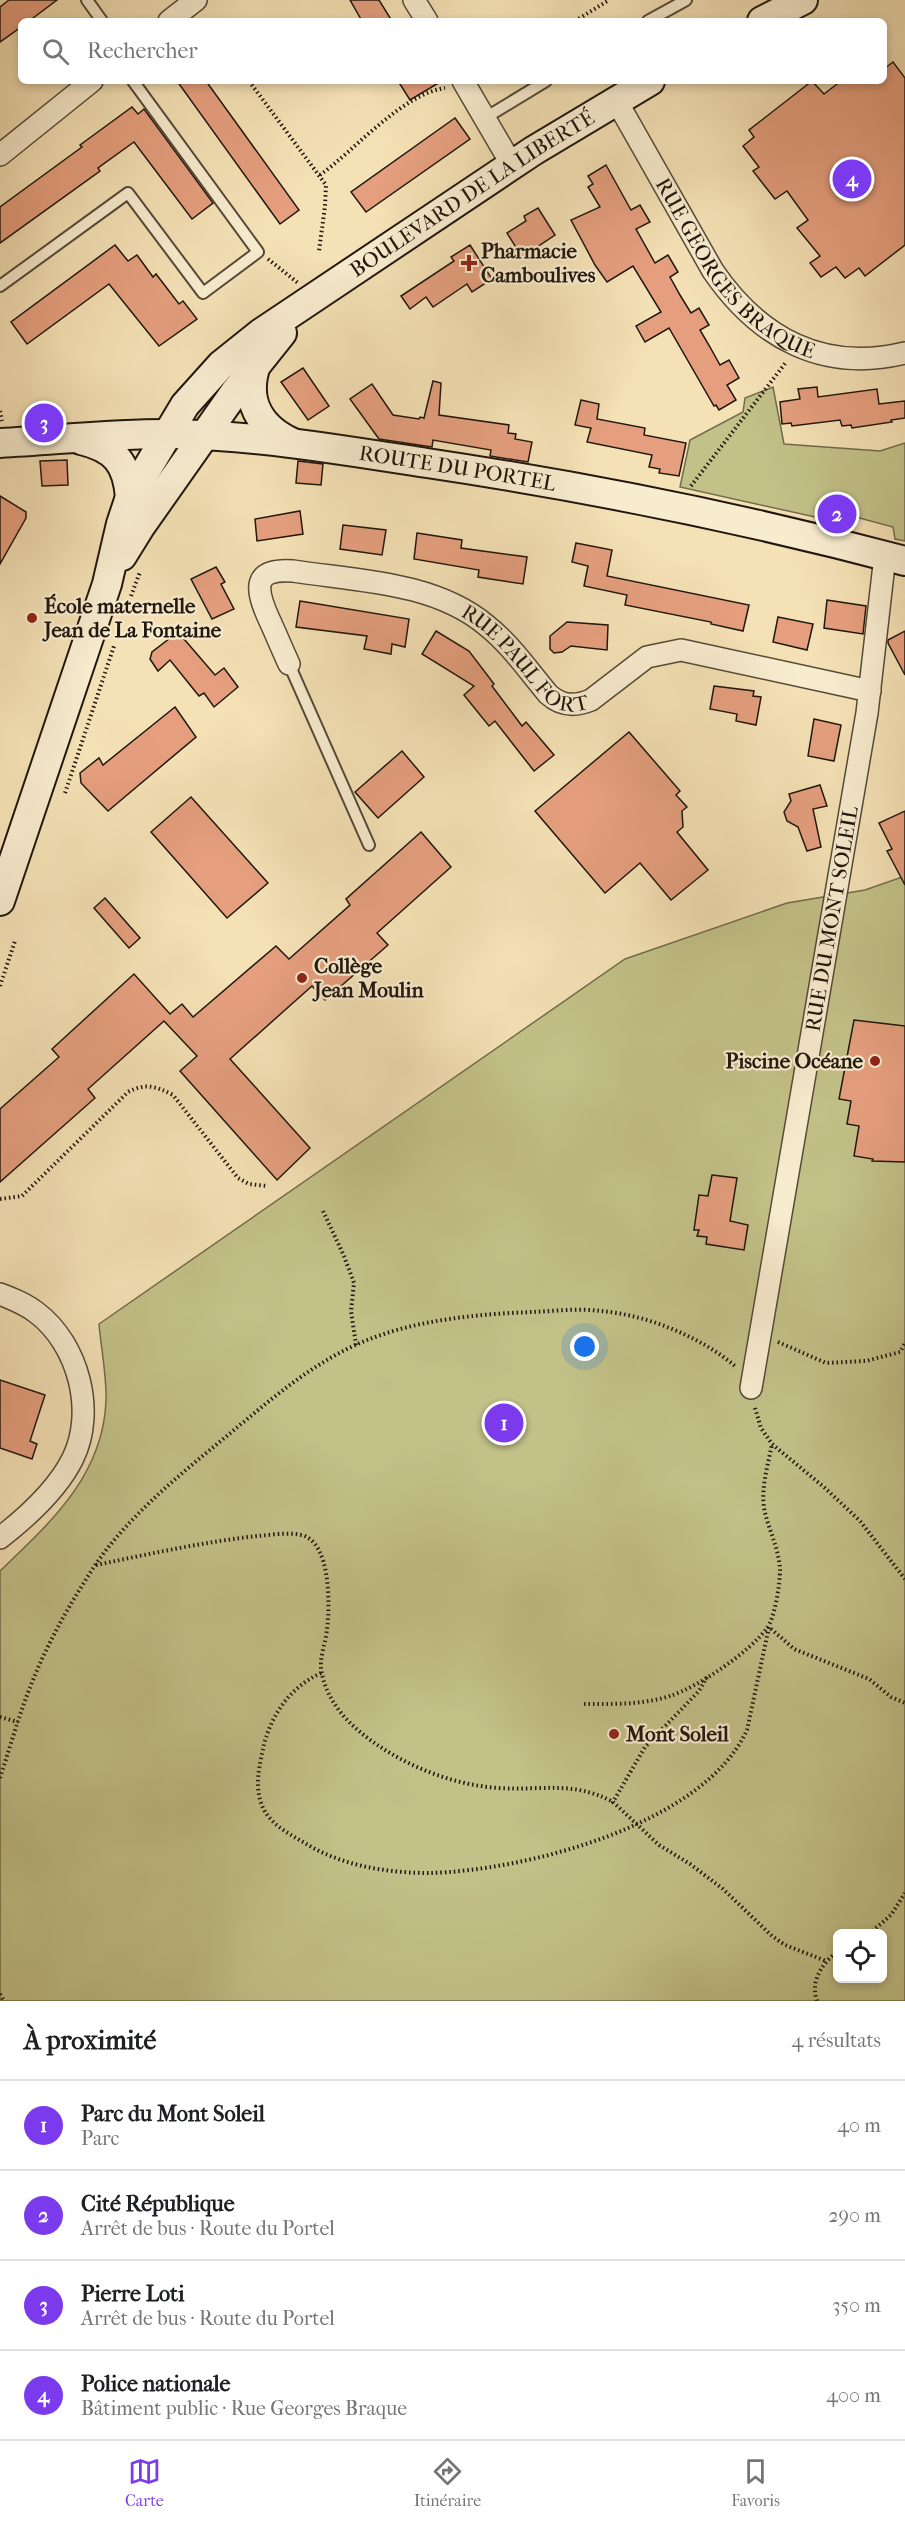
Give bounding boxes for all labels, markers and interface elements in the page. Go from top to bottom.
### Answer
search box [18,18,887,84]
icon: search [39,35,72,68]
text: Rechercher [87,38,198,64]
street label: BOULEVARD DE LA LIBERTÉ [346,105,599,282]
pin: 4 [832,156,872,201]
street label: RUE GEORGES BRAQUE [651,174,818,363]
place label: Pharmacie Camboulives [481,239,596,287]
marker: Pharmacie Camboulives [462,256,476,270]
pin: 3 [24,400,63,446]
street label: ROUTE DU PORTEL [358,441,558,496]
pin: 2 [818,492,856,536]
place label: École maternelle Jean de La Fontaine [42,593,222,642]
street label: RUE PAUL FORT [457,599,591,717]
marker: École maternelle Jean de La Fontaine [25,611,39,625]
street label: RUE DU MONT SOLEIL [800,804,863,1033]
place label: Collège Jean Moulin [312,954,425,1002]
marker: Collège Jean Moulin [295,971,309,985]
place label: Piscine Océane [725,1049,864,1073]
marker: Piscine Océane [868,1054,882,1068]
your location [570,1332,599,1361]
pin: 1 [484,1400,524,1446]
place label: Mont Soleil [625,1722,729,1746]
marker: Mont Soleil [607,1727,621,1741]
map controls [833,1929,887,1983]
button: locate [833,1929,887,1983]
text: À proximité [24,2025,156,2056]
text: 4 résultats [792,2029,881,2052]
text: Parc du Mont Soleil [81,2101,265,2127]
text: 1 [40,2114,47,2137]
text: 40 m [837,2114,881,2137]
text: Parc [81,2127,119,2150]
text: Cité République [81,2191,235,2217]
text: 2 [38,2204,49,2227]
text: 290 m [828,2204,881,2227]
text: Arrêt de bus · Route du Portel [81,2217,335,2240]
text: Pierre Loti [81,2281,184,2307]
text: 3 [39,2294,48,2317]
text: 350 m [832,2294,881,2317]
text: Arrêt de bus · Route du Portel [81,2307,335,2330]
text: Police nationale [81,2371,230,2397]
text: 4 [38,2384,49,2407]
text: 400 m [826,2384,881,2407]
text: Bâtiment public · Rue Georges Braque [81,2397,407,2420]
tab: Carte [125,2455,164,2510]
tab: Itinéraire [414,2455,481,2510]
tab: Favoris [731,2455,780,2510]

